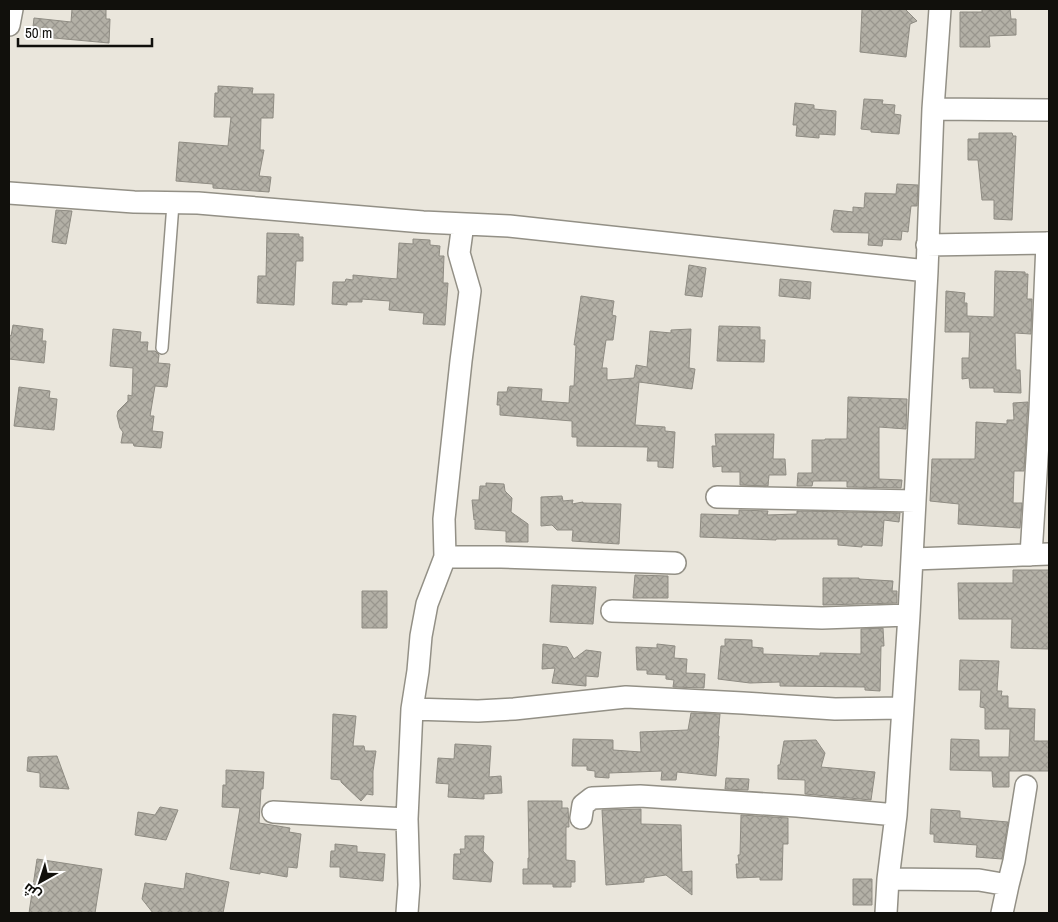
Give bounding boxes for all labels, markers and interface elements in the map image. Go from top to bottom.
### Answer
scale bar [18,15,151,47]
text: 50 m [25,22,52,43]
north arrow [15,857,65,907]
text: ش [19,879,44,905]

